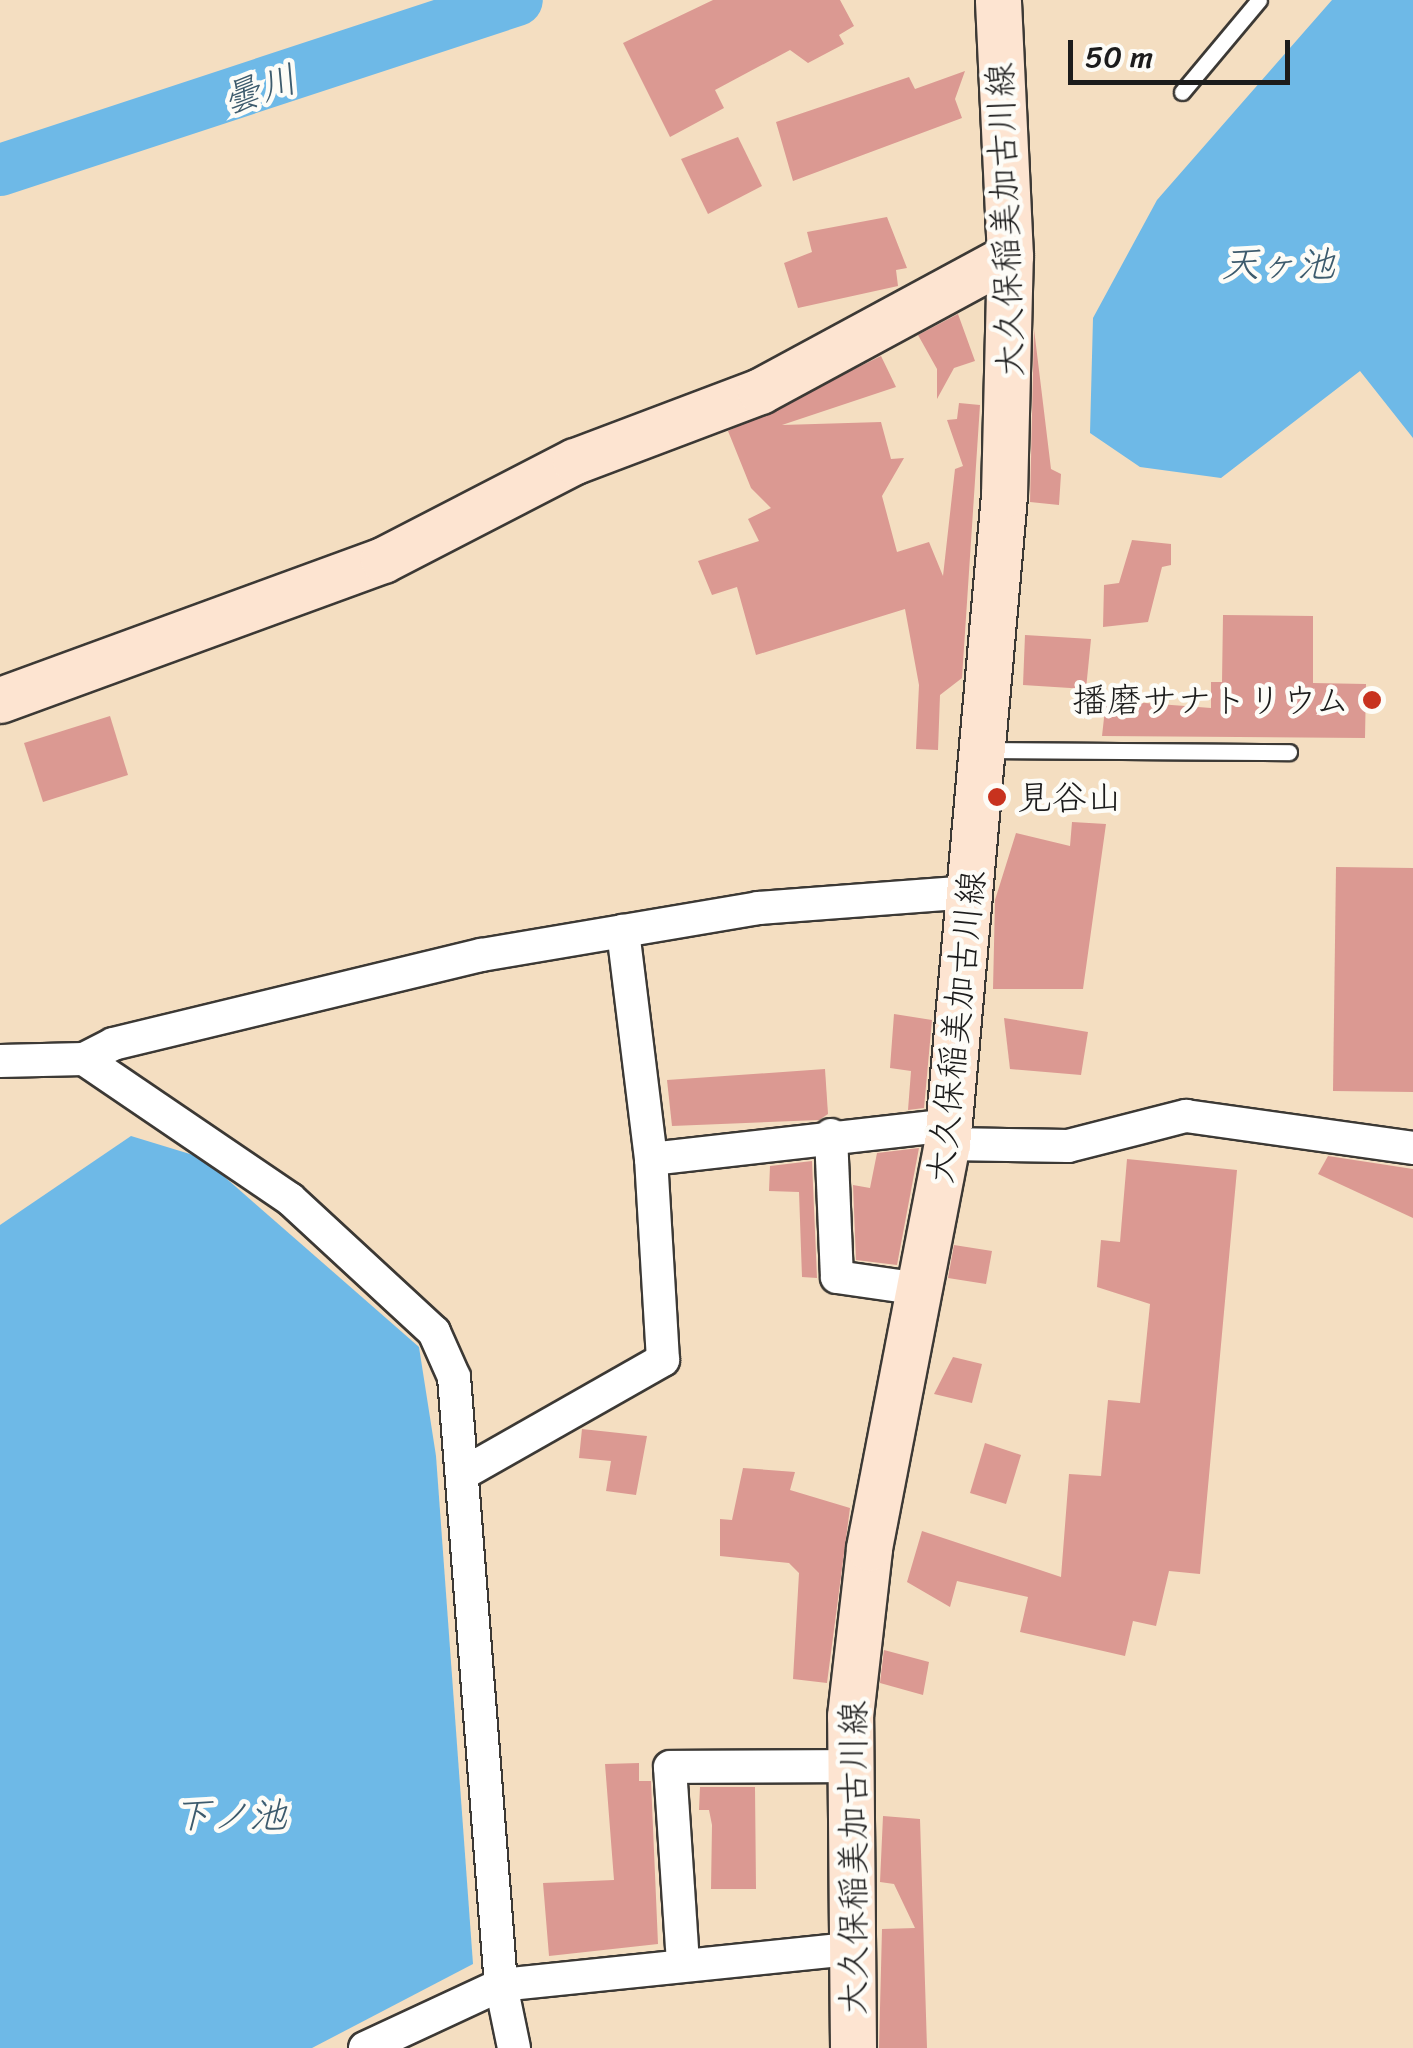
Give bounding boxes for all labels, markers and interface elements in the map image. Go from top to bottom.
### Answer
scale bar [1073,20,1296,82]
text: 50 m [1085,30,1153,84]
water label: 曇川 [217,56,303,124]
street label: 大久保稲美加古川線 [979,62,1031,378]
water label: 天ヶ池 [1221,242,1335,288]
place label: 播磨サナトリウム [1070,679,1350,721]
marker: 播磨サナトリウム [1359,687,1385,713]
place label: 見谷山 [1017,776,1122,818]
marker: 見谷山 [986,786,1008,808]
street label: 大久保稲美加古川線 [919,868,993,1186]
street label: 大久保稲美加古川線 [832,1701,874,2015]
water label: 下ノ池 [173,1793,287,1839]

